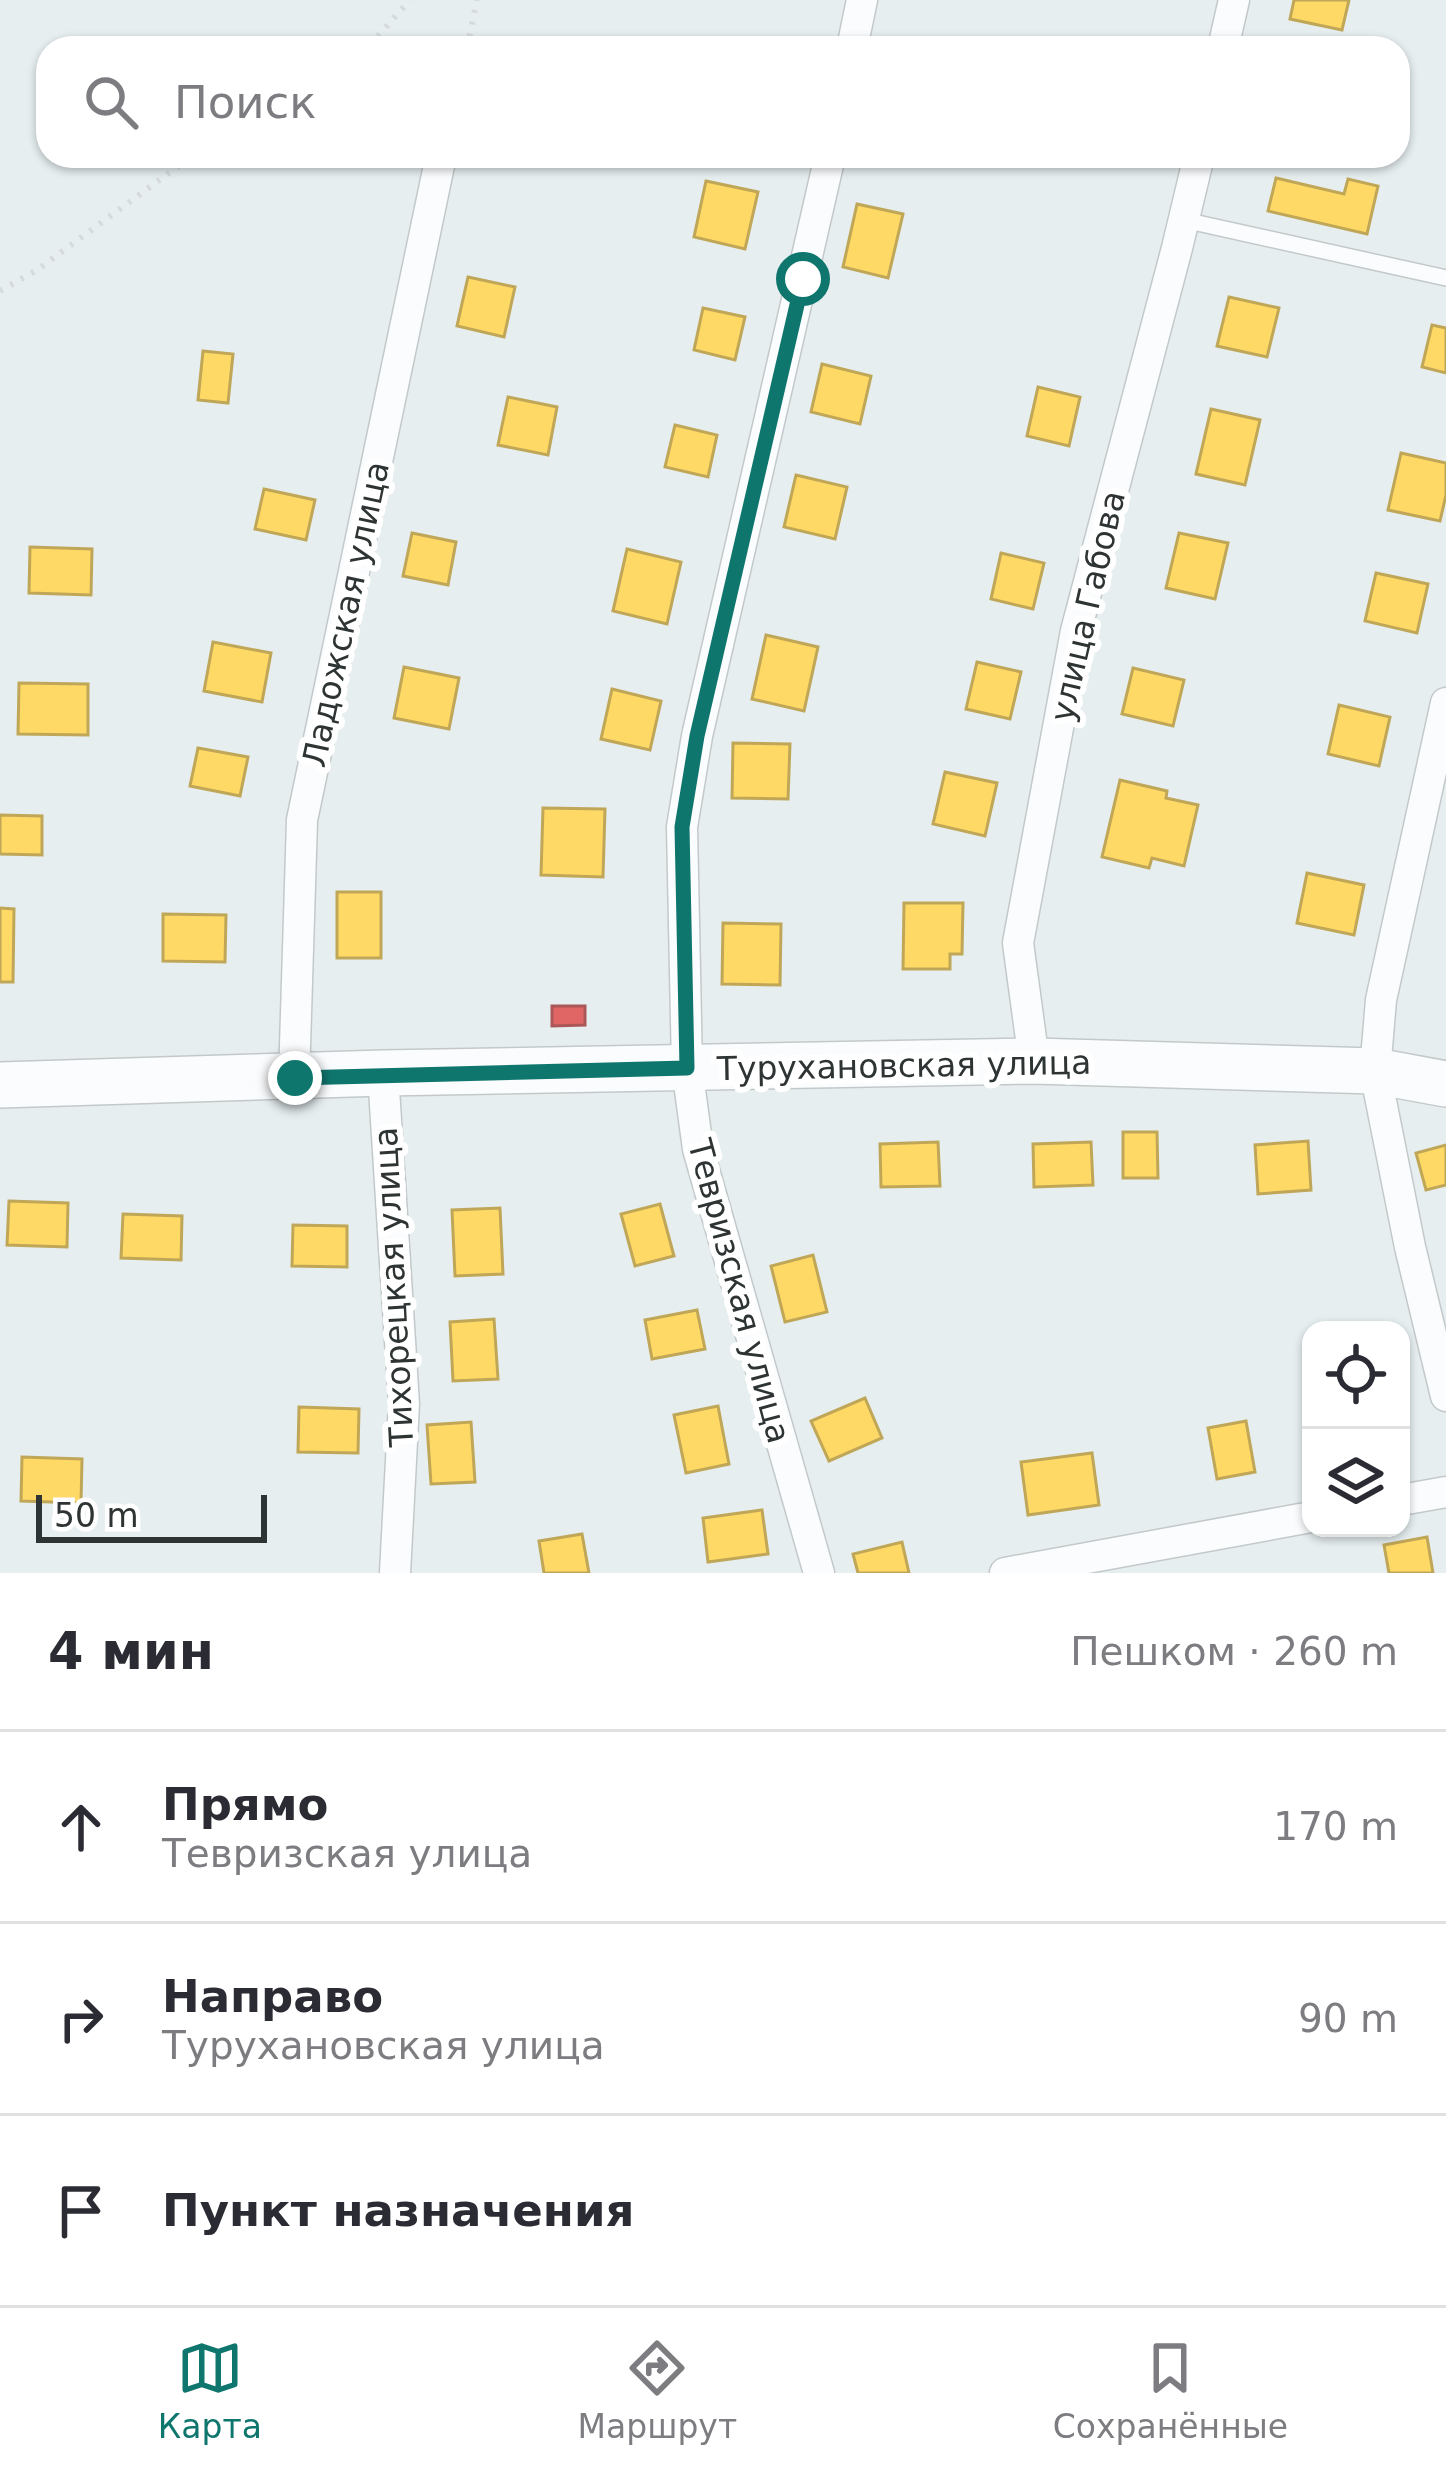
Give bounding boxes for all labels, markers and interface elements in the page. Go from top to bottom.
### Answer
search box [36,36,1410,168]
icon: search [78,69,144,135]
text: Поиск [174,76,317,129]
route start [776,252,830,306]
street label: Ладожская улица [294,458,397,770]
street label: улица Габова [1042,487,1133,725]
street label: Турухановская улица [715,1043,1092,1088]
route end [268,1051,322,1105]
street label: Тихорецкая улица [366,1126,421,1449]
street label: Тевризская улица [680,1134,799,1447]
map controls [1302,1321,1410,1537]
button: locate [1302,1321,1410,1429]
button: layers [1302,1429,1410,1537]
scale bar [36,1489,267,1542]
text: 50 m [54,1496,139,1535]
text: 4 мин [48,1622,214,1681]
text: Пешком · 260 m [1070,1629,1398,1674]
text: Прямо [162,1778,328,1831]
icon: ahead [48,1794,114,1860]
text: 170 m [1273,1804,1398,1849]
text: Тевризская улица [162,1831,532,1876]
text: Направо [162,1970,383,2023]
icon: right [48,1986,114,2052]
text: 90 m [1298,1996,1398,2041]
text: Турухановская улица [162,2023,605,2068]
icon: arrive [48,2178,114,2244]
text: Пункт назначения [162,2184,634,2237]
tab: Карта [158,2335,262,2446]
tab: Маршрут [578,2335,737,2446]
tab: Сохранённые [1053,2335,1288,2446]

